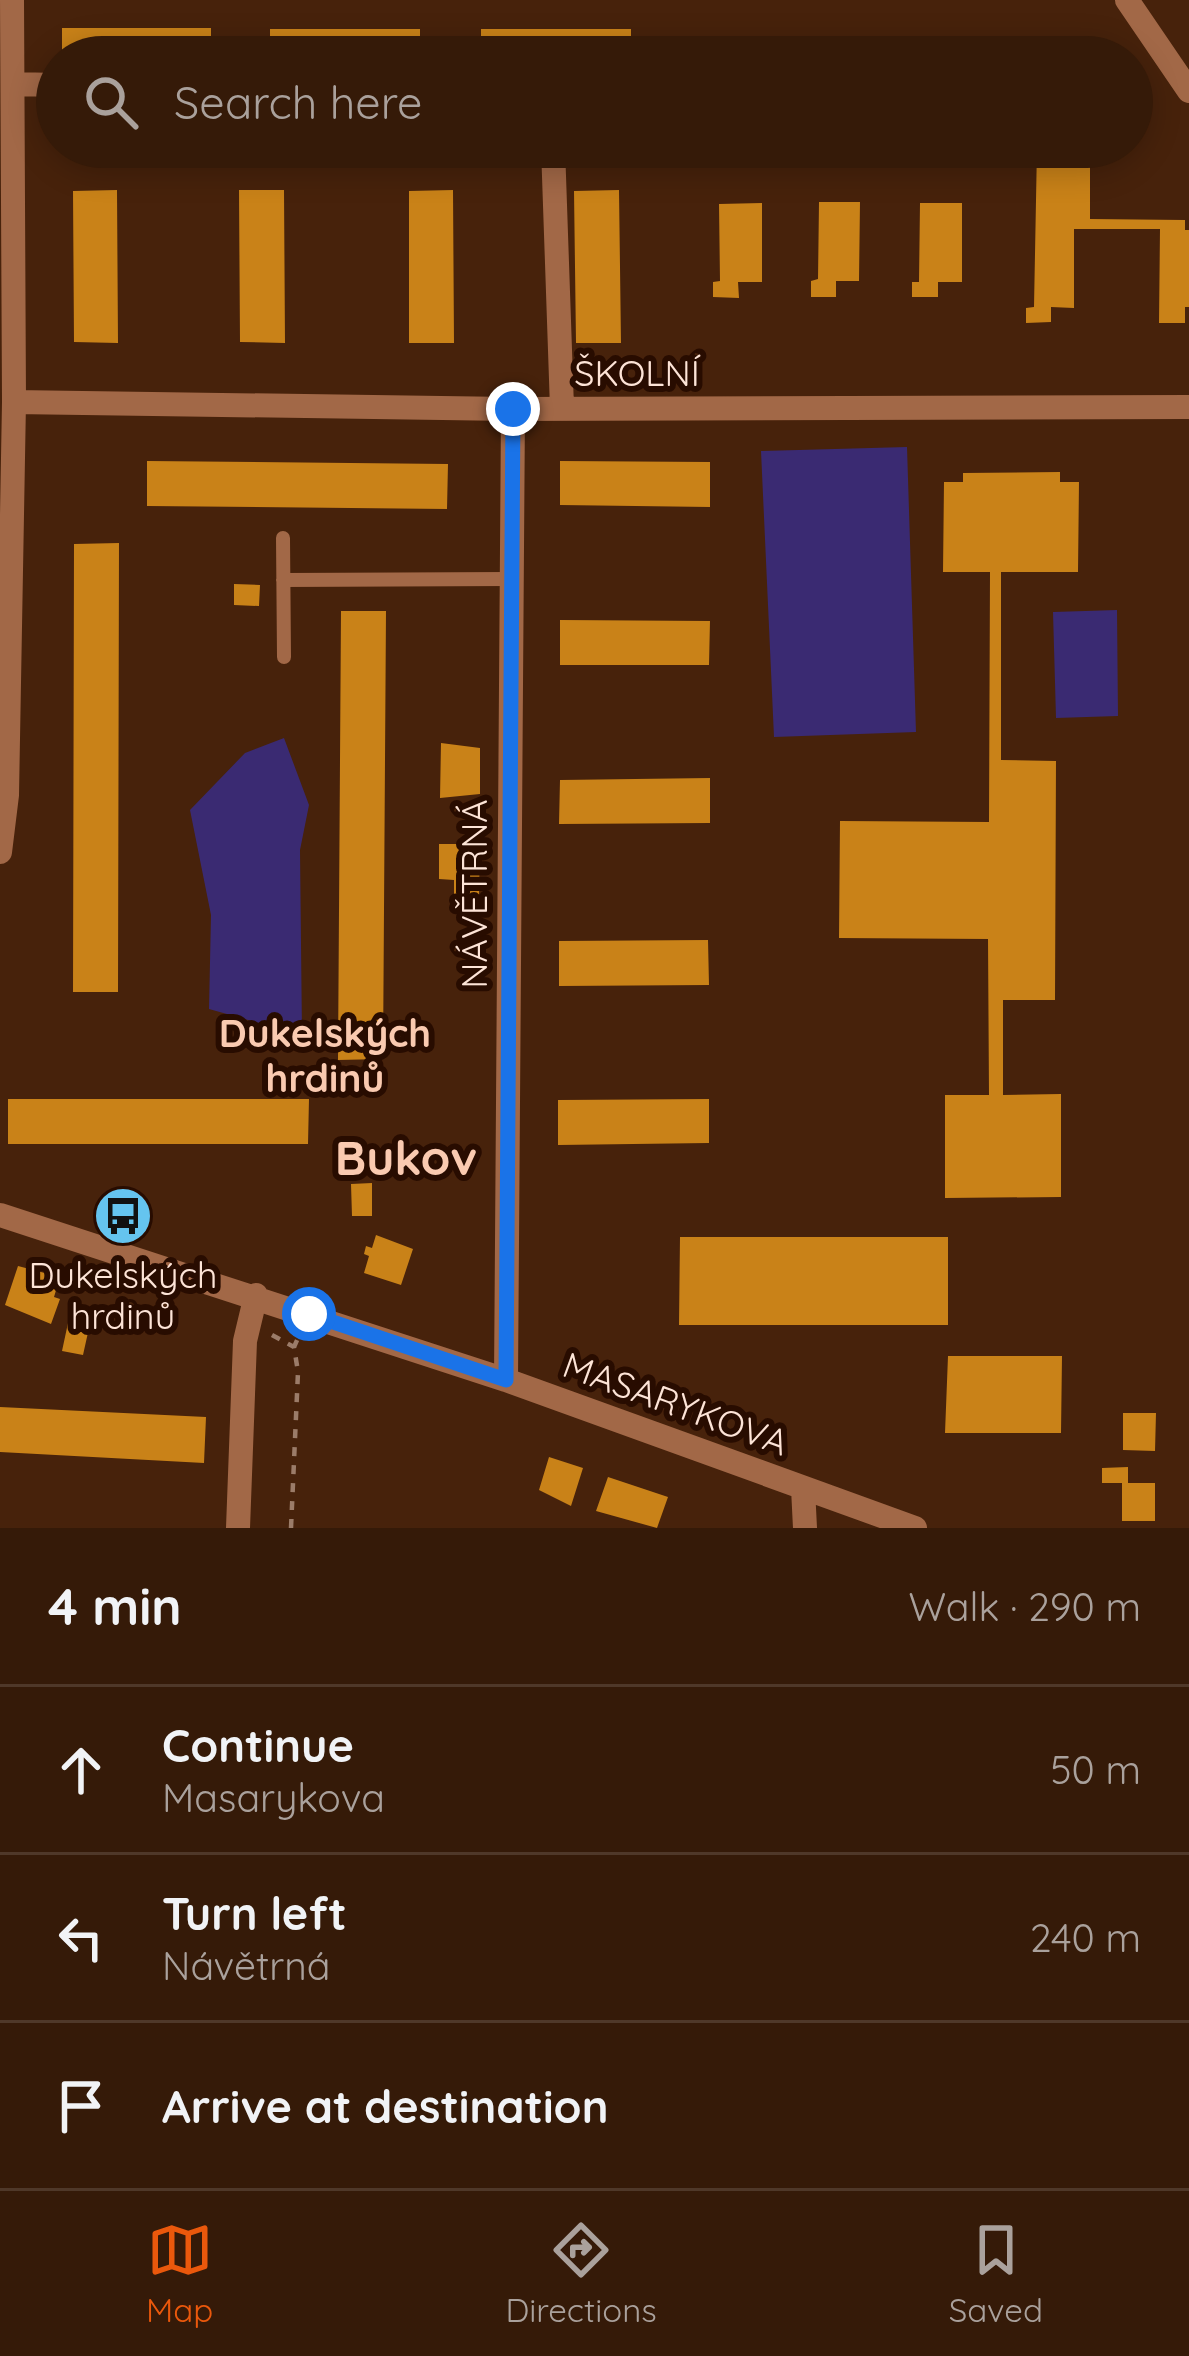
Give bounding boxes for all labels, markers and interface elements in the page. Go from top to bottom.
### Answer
search box [36,36,1153,168]
icon: search [78,69,144,135]
text: Search here [174,74,422,130]
street label: ŠKOLNÍ [574,350,701,395]
route end [486,382,540,436]
street label: NÁVĚTRNÁ [451,799,496,989]
district label: Dukelských hrdinů [219,1008,431,1102]
district label: Bukov [335,1127,477,1187]
bus stop icon: Dukelských hrdinů [92,1185,154,1247]
place label: Dukelských hrdinů [29,1252,217,1338]
route start [282,1287,336,1341]
street label: MASARYKOVA [557,1341,795,1465]
text: 4 min [48,1574,182,1638]
text: Walk · 290 m [909,1582,1141,1631]
text: Continue [162,1717,354,1773]
icon: ahead [48,1737,114,1803]
text: 50 m [1050,1745,1141,1794]
text: Masarykova [162,1773,385,1822]
text: Turn left [162,1885,347,1941]
icon: left [48,1905,114,1971]
text: 240 m [1030,1913,1141,1962]
text: Návětrná [162,1941,330,1990]
icon: arrive [48,2073,114,2139]
text: Arrive at destination [162,2078,608,2134]
tab: Map [146,2217,213,2330]
tab: Directions [505,2217,657,2330]
tab: Saved [949,2217,1043,2330]

